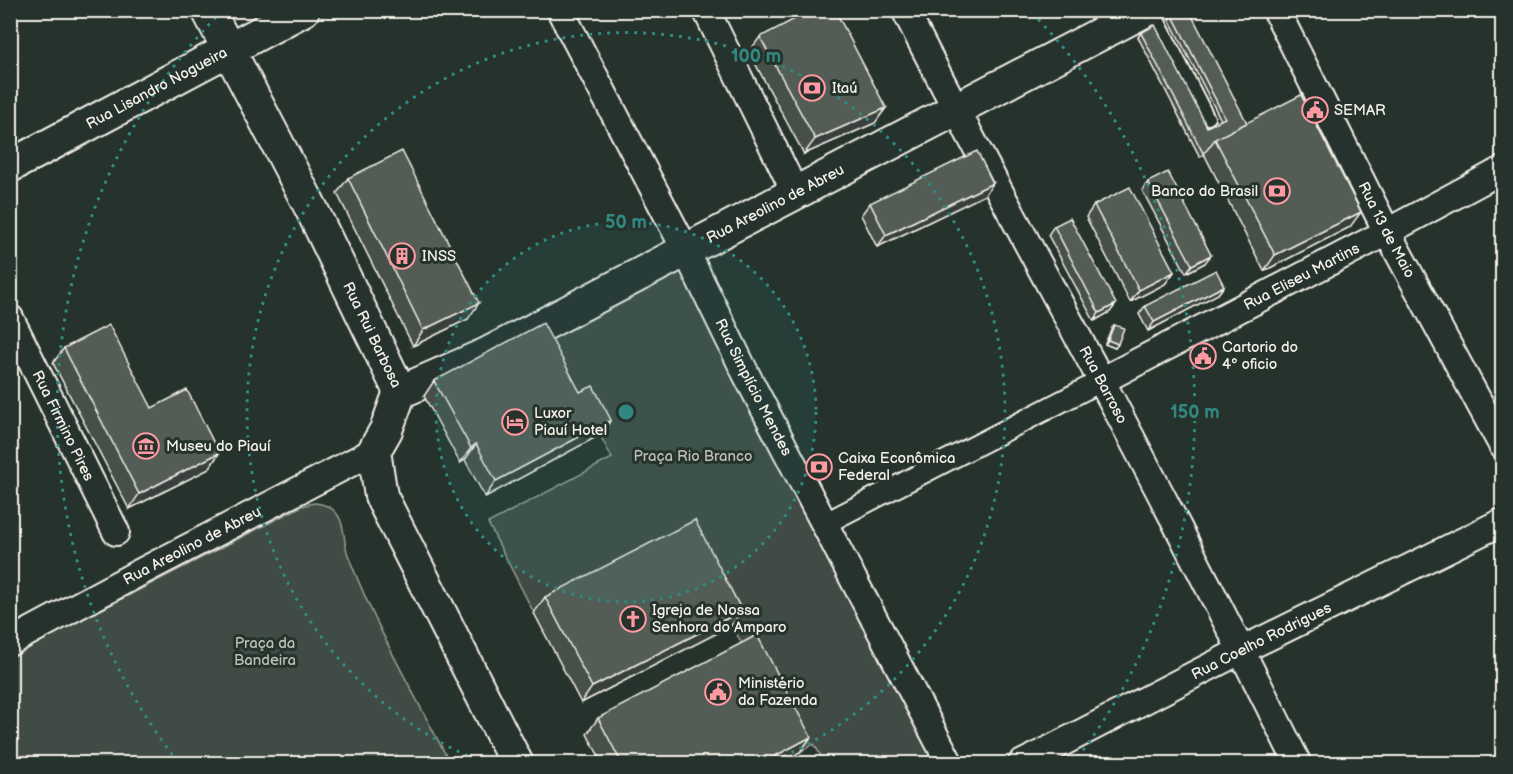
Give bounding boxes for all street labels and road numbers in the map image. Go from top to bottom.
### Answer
street label: Rua Lisandro Nogueira [83,43,230,133]
street label: Rua Areolino de Abreu [703,160,847,247]
street label: Rua 13 de Maio [1354,178,1419,281]
street label: Rua Eliseu Martins [1240,238,1363,315]
street label: Rua Rui Barbosa [339,279,406,391]
street label: Rua Simplício Mendes [711,316,797,459]
street label: Rua Barroso [1075,343,1132,427]
street label: Rua Firmino Pires [28,367,99,484]
street label: Rua Areolino de Abreu [120,502,264,589]
street label: Rua Coelho Rodrigues [1188,598,1335,684]

